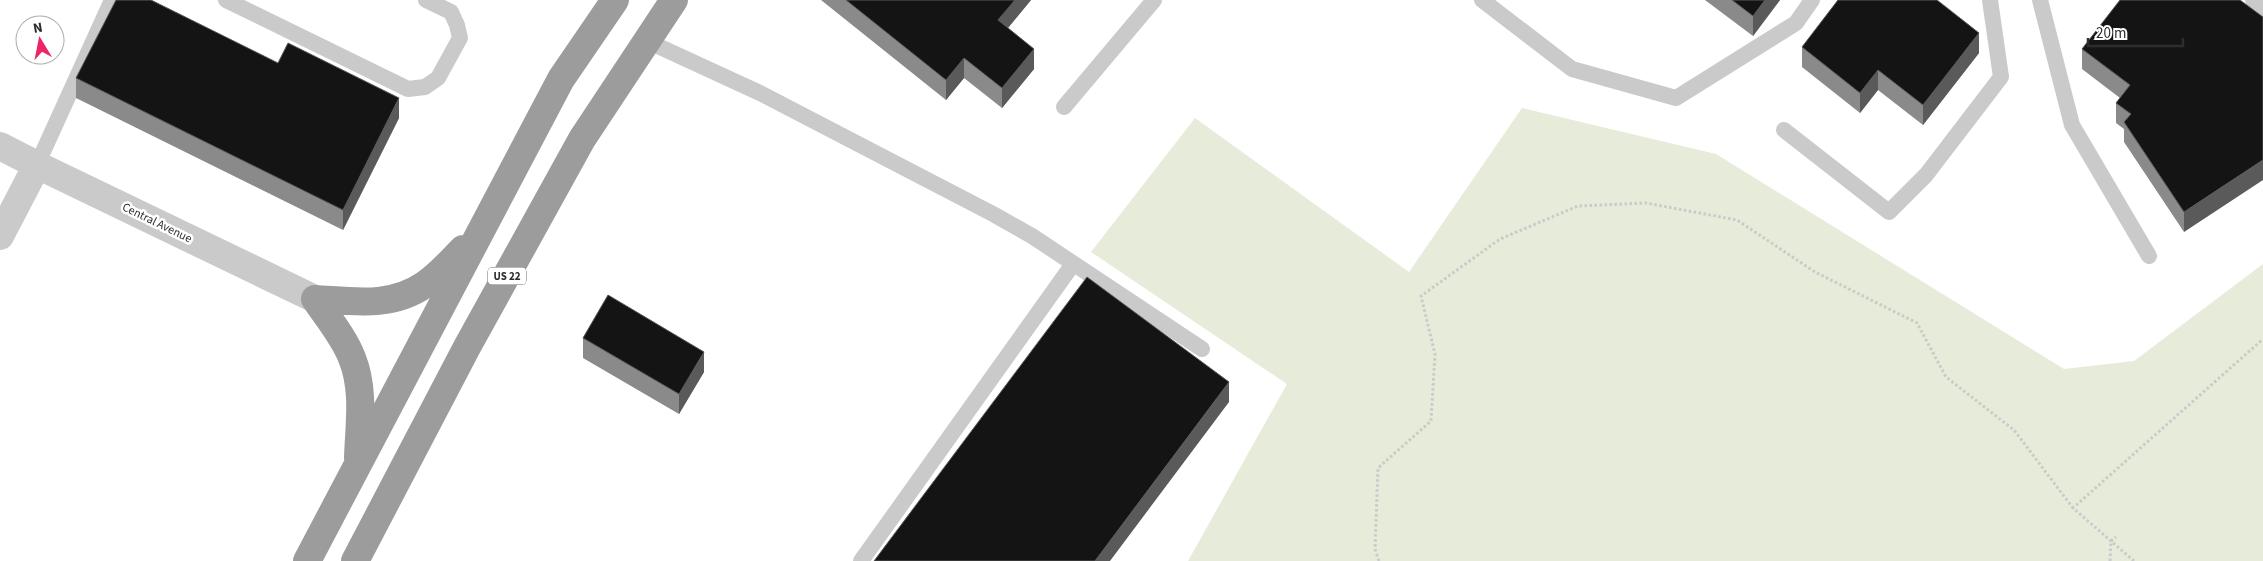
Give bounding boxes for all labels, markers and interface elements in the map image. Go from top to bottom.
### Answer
north arrow [15,15,65,65]
scale bar [2088,15,2183,47]
text: N [32,18,44,39]
text: 20 m [2096,23,2126,44]
street label: Central Avenue [119,199,195,247]
road number: US 22 [488,268,526,284]

